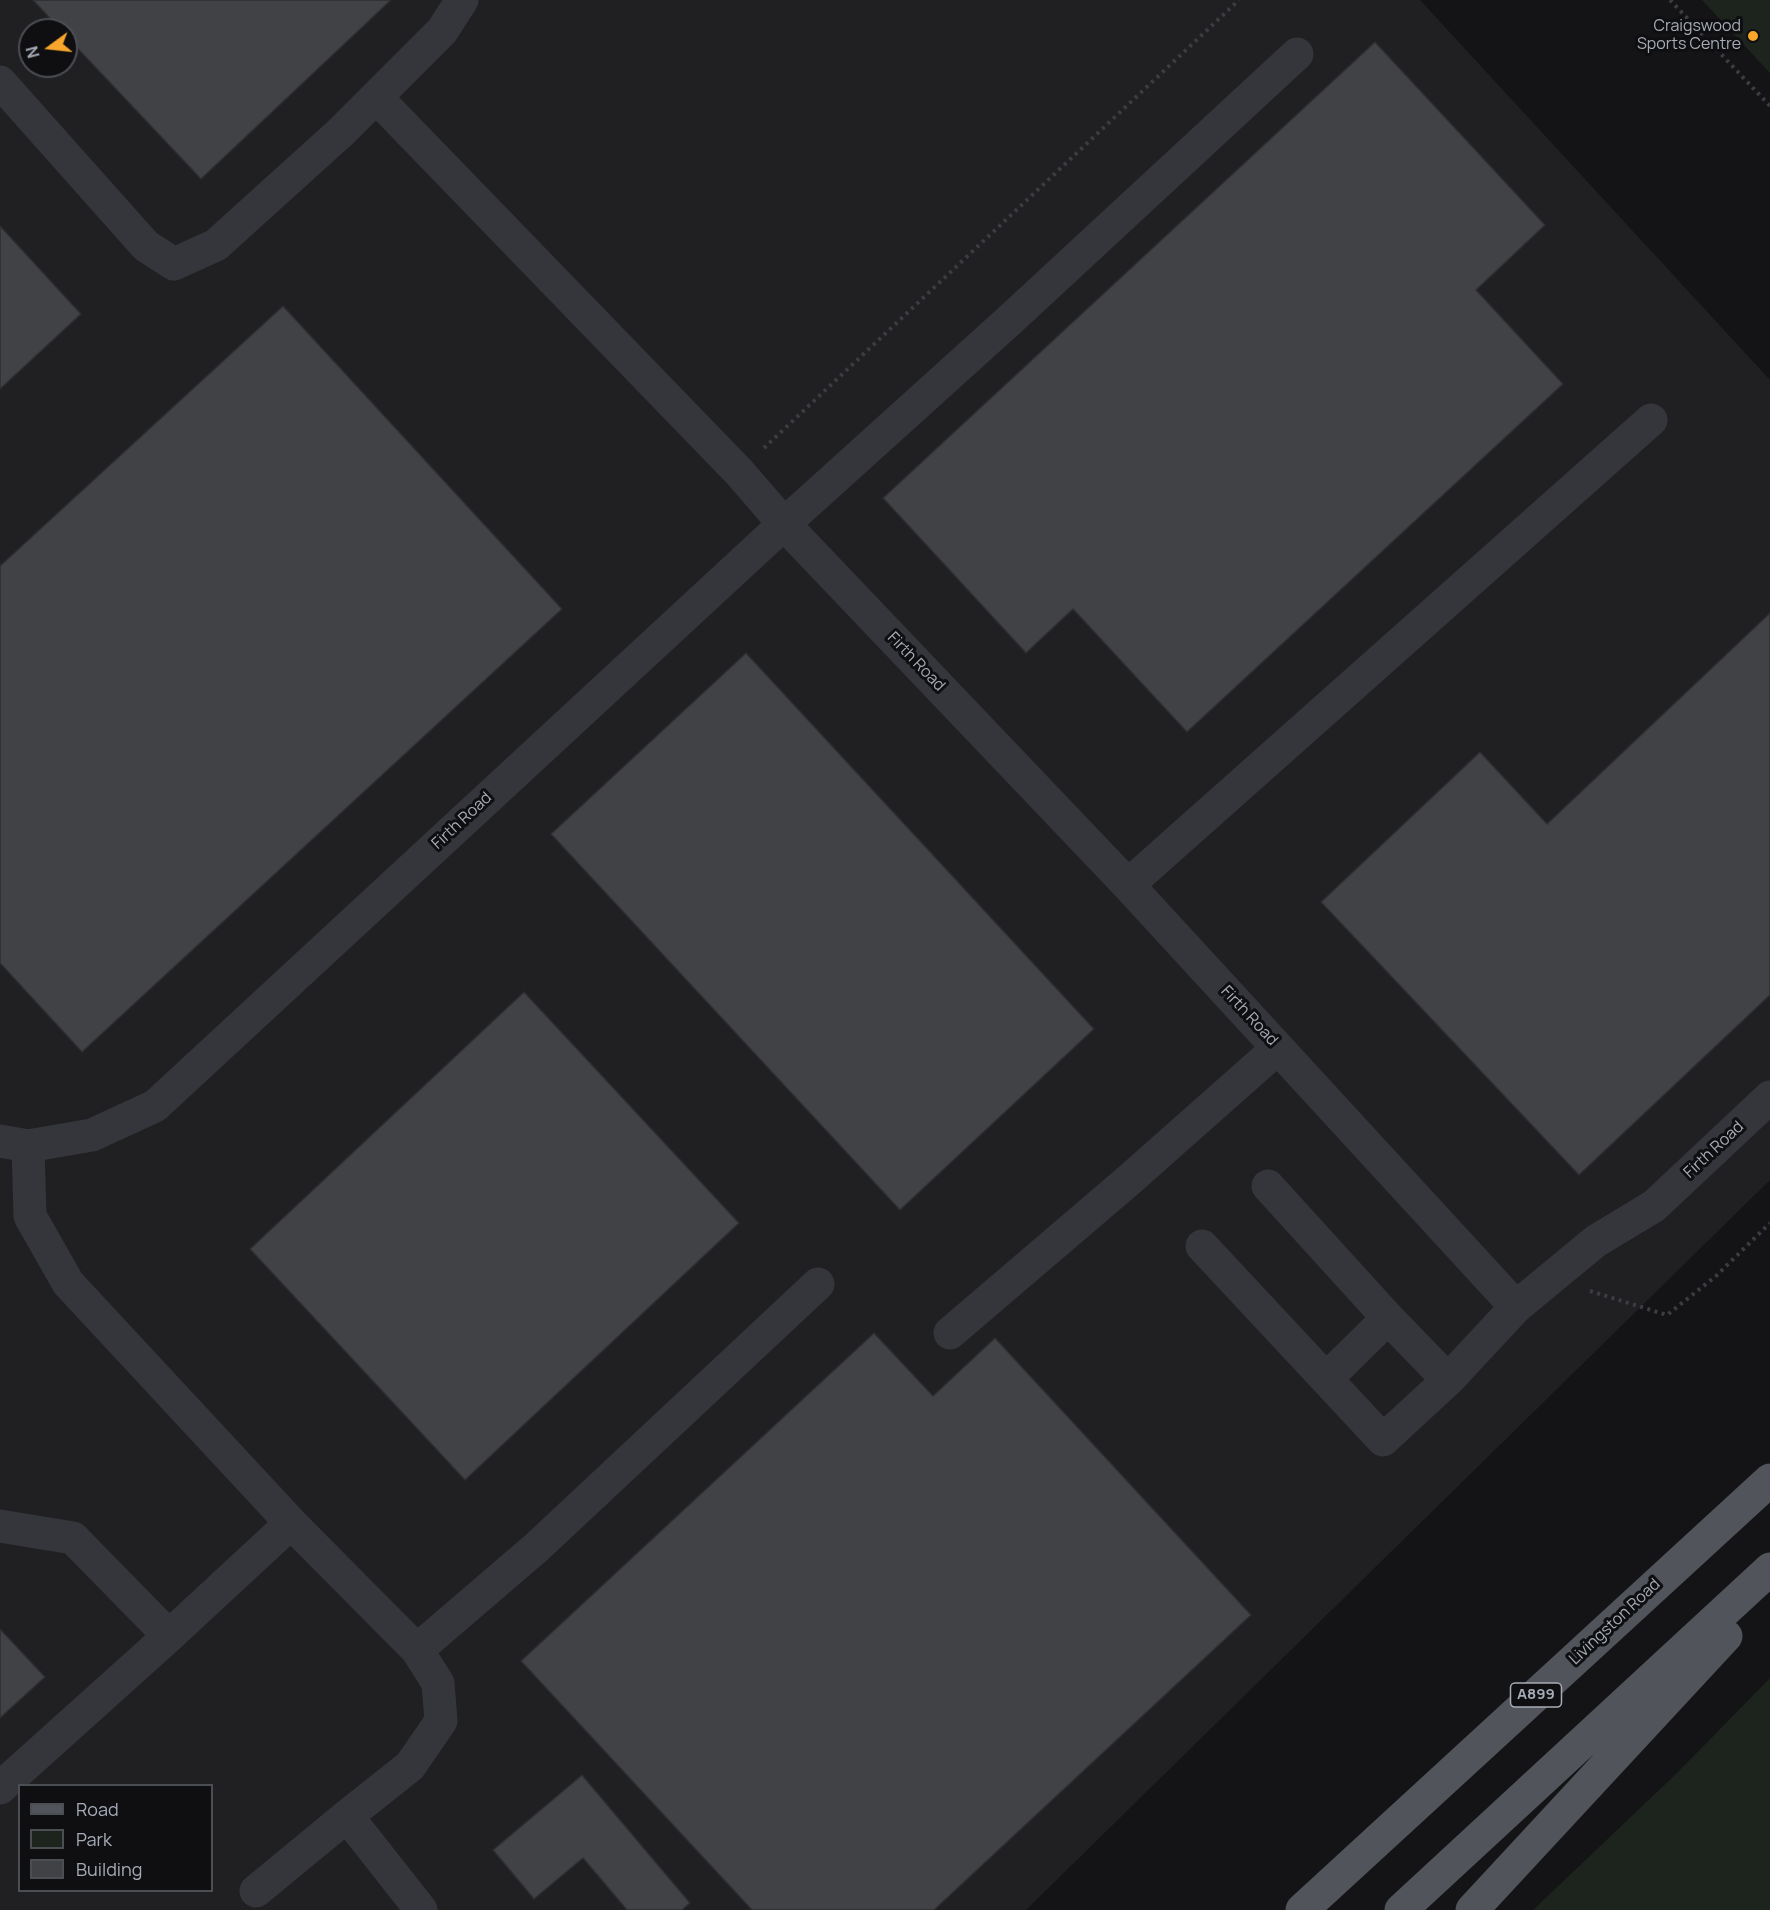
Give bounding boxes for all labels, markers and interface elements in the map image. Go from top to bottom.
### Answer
place label: Craigswood Sports Centre [1637,17,1741,55]
north arrow [18,18,78,78]
marker: Craigswood Sports Centre [1746,29,1760,43]
text: N [20,44,45,61]
street label: Firth Road [883,629,949,695]
street label: Firth Road [428,789,496,853]
street label: Firth Road [1217,982,1281,1050]
street label: Firth Road [1680,1118,1748,1182]
street label: Livingston Road [1566,1575,1664,1669]
road number: A899 [1510,1683,1562,1707]
legend [18,1784,213,1892]
text: Road [76,1797,119,1821]
text: Park [76,1827,112,1851]
text: Building [76,1857,142,1881]

